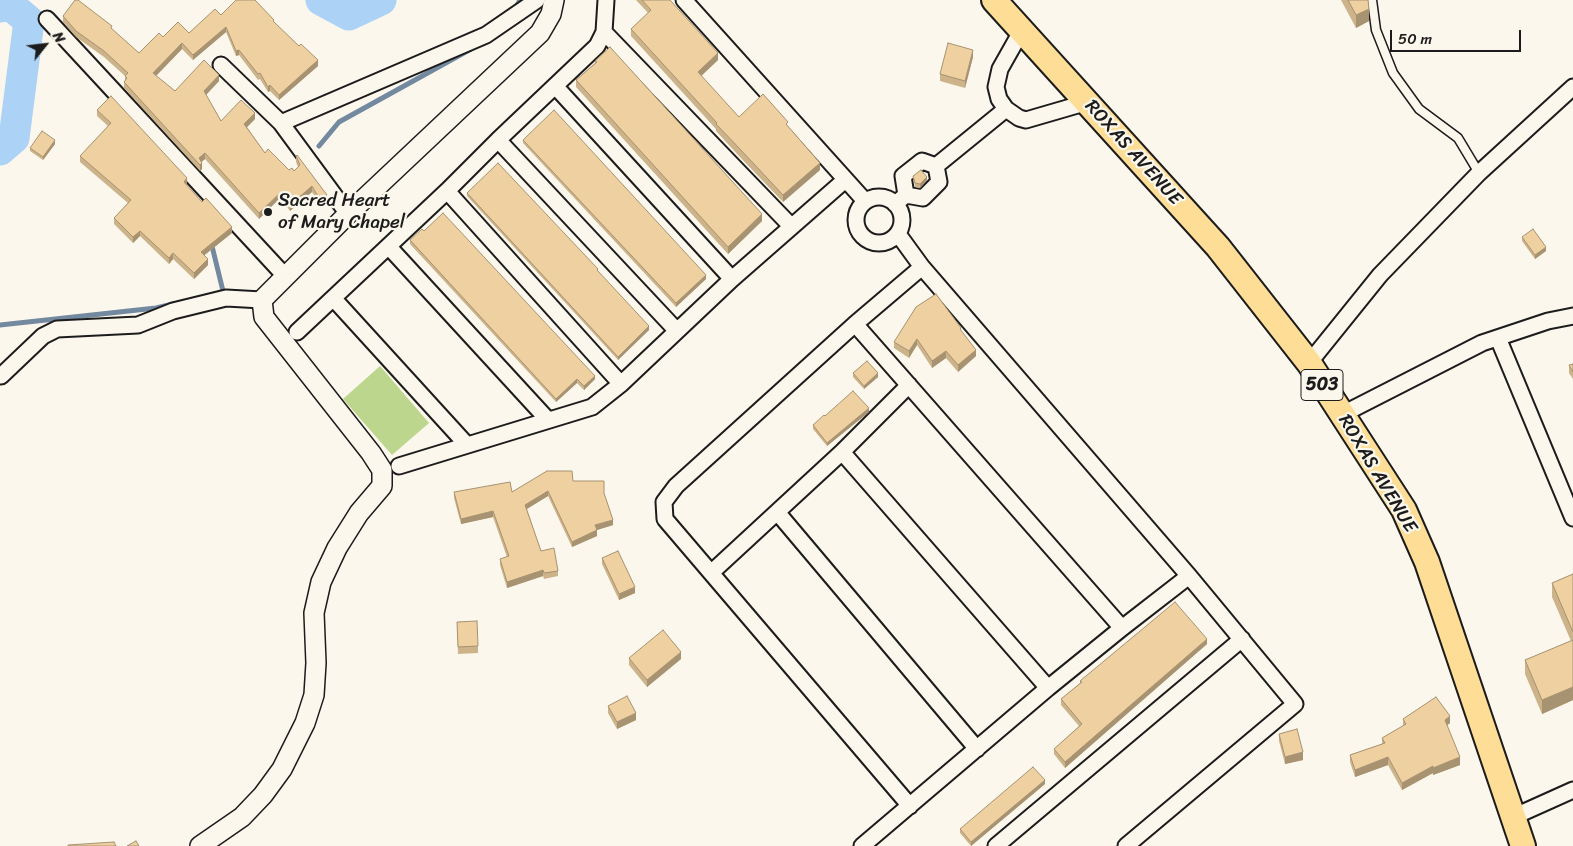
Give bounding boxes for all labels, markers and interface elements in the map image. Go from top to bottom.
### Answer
north arrow [20,20,70,70]
scale bar [1393,20,1524,52]
text: 50 m [1398,26,1432,52]
text: N [45,27,72,48]
street label: ROXAS AVENUE [1080,96,1186,210]
place label: Sacred Heart of Mary Chapel [278,190,405,234]
marker: Sacred Heart of Mary Chapel [262,206,274,218]
road number: 503 [1301,370,1343,400]
street label: ROXAS AVENUE [1333,411,1421,537]

